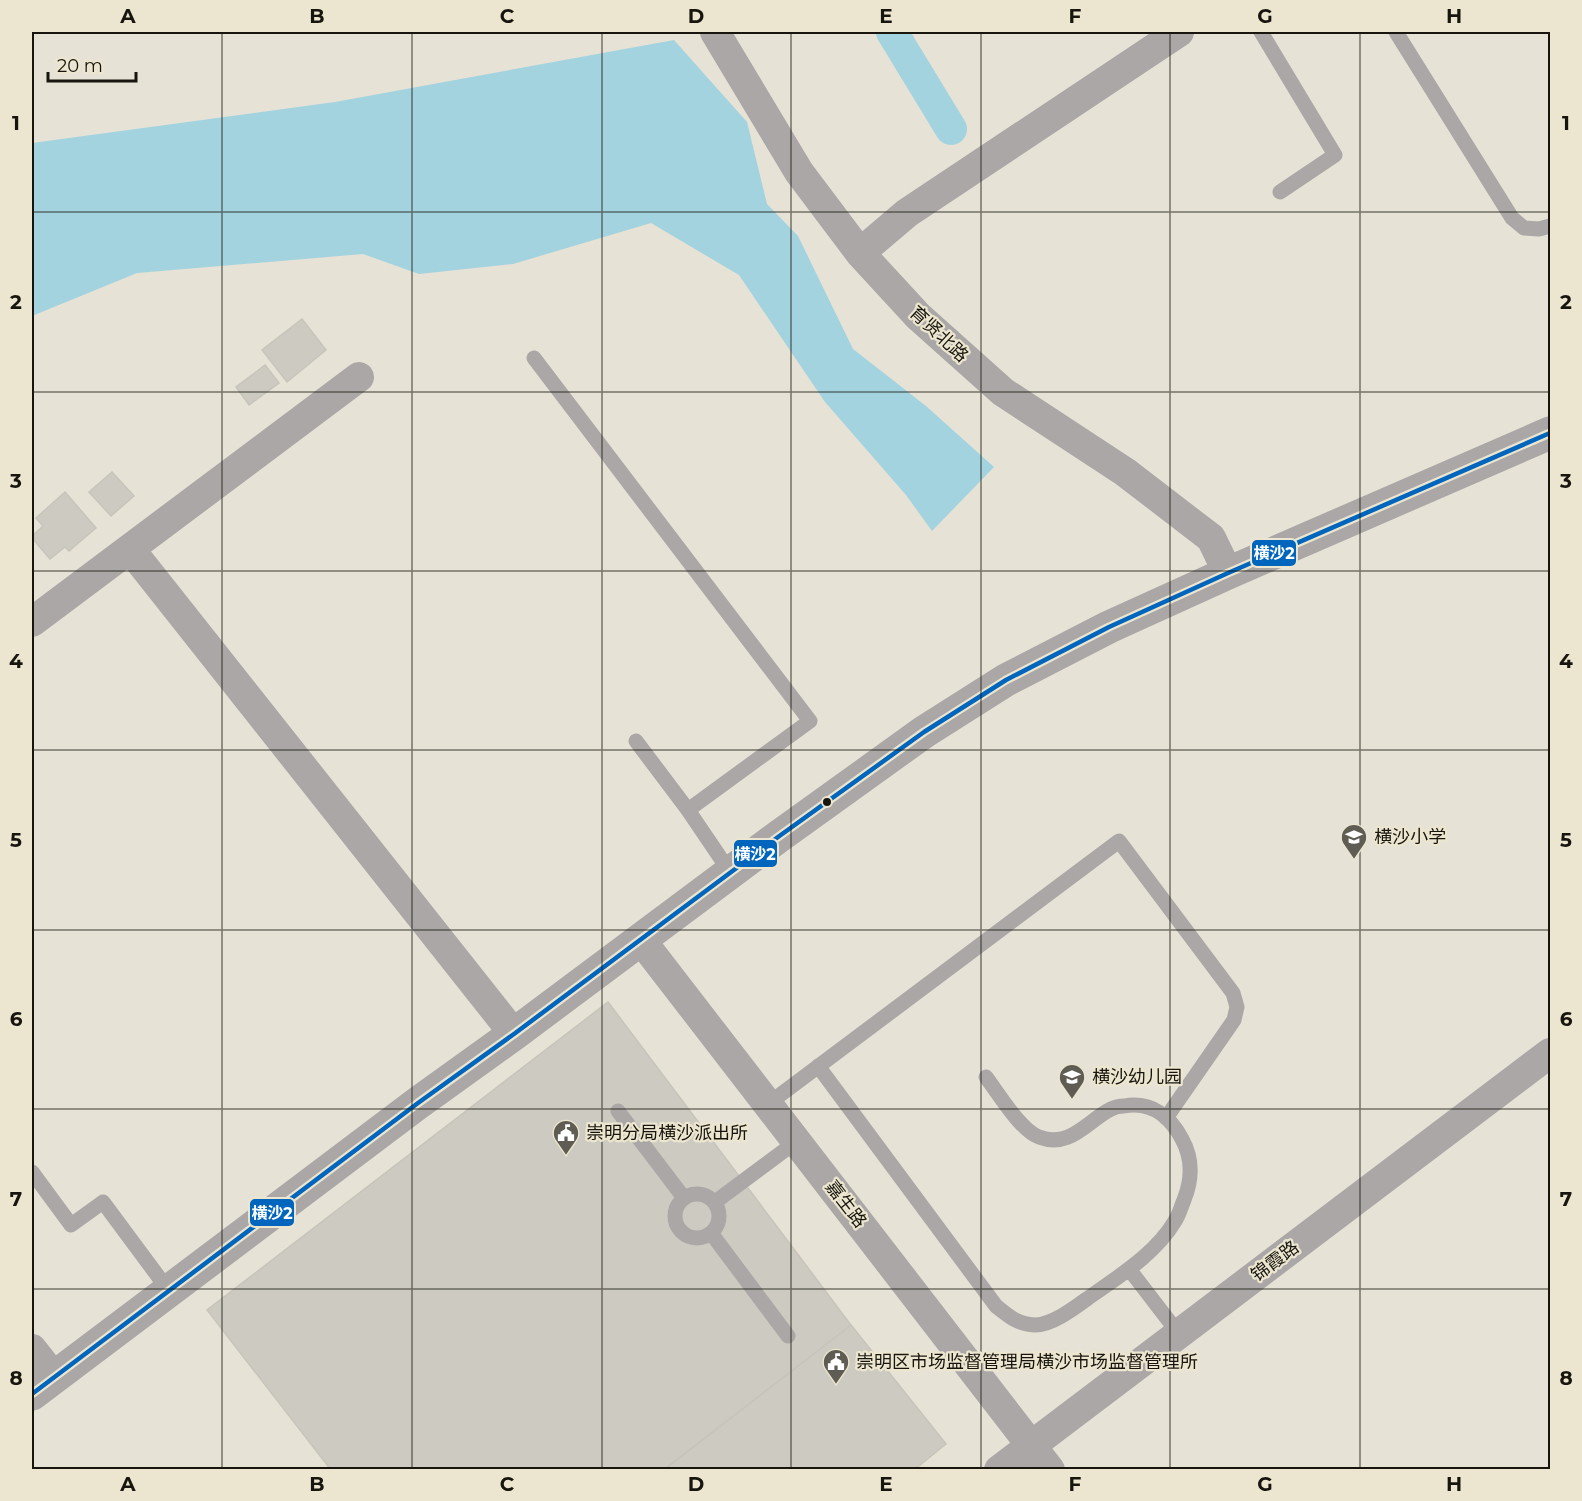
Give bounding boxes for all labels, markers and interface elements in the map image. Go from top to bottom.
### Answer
text: A [119,4,136,28]
text: B [309,4,325,28]
text: C [500,4,515,28]
text: D [688,4,704,28]
text: E [879,4,893,28]
text: F [1069,4,1082,28]
text: G [1257,4,1273,28]
text: H [1446,4,1462,28]
scale bar [48,45,136,83]
text: 20 m [57,55,103,77]
text: 1 [12,111,20,135]
text: 1 [1562,111,1570,135]
text: 2 [10,290,22,314]
text: 2 [1560,290,1572,314]
street label: 育贤北路 [905,301,973,367]
text: 3 [9,469,22,493]
text: 3 [1559,469,1572,493]
line badge: 横沙2 [1251,539,1297,567]
text: 横沙2 [1253,544,1295,563]
text: 4 [9,649,23,673]
text: 4 [1559,649,1573,673]
unlabelled marker [821,796,833,808]
school or university icon: 横沙小学 [1339,822,1369,860]
place label: 横沙小学 [1374,826,1446,848]
text: 5 [10,828,22,852]
text: 5 [1560,828,1572,852]
line badge: 横沙2 [733,839,778,868]
text: 横沙2 [734,845,776,864]
text: 6 [10,1007,23,1031]
text: 6 [1560,1007,1573,1031]
school or university icon: 横沙幼儿园 [1057,1062,1087,1100]
place label: 横沙幼儿园 [1092,1066,1182,1088]
public building icon: 崇明分局横沙派出所 [551,1118,581,1156]
place label: 崇明分局横沙派出所 [586,1122,748,1144]
street label: 嘉生路 [821,1176,871,1232]
text: 7 [10,1187,22,1211]
text: 7 [1560,1187,1572,1211]
line badge: 横沙2 [249,1198,295,1227]
text: 横沙2 [251,1204,293,1223]
street label: 锦霞路 [1247,1236,1303,1286]
public building icon: 崇明区市场监督管理局横沙市场监督管理所 [821,1347,851,1385]
place label: 崇明区市场监督管理局横沙市场监督管理所 [856,1351,1198,1373]
text: 8 [9,1366,23,1390]
text: 8 [1559,1366,1573,1390]
text: A [119,1472,136,1496]
text: B [309,1472,325,1496]
text: C [500,1472,515,1496]
text: D [688,1472,704,1496]
text: E [879,1472,893,1496]
text: F [1069,1472,1082,1496]
text: G [1257,1472,1273,1496]
text: H [1446,1472,1462,1496]

